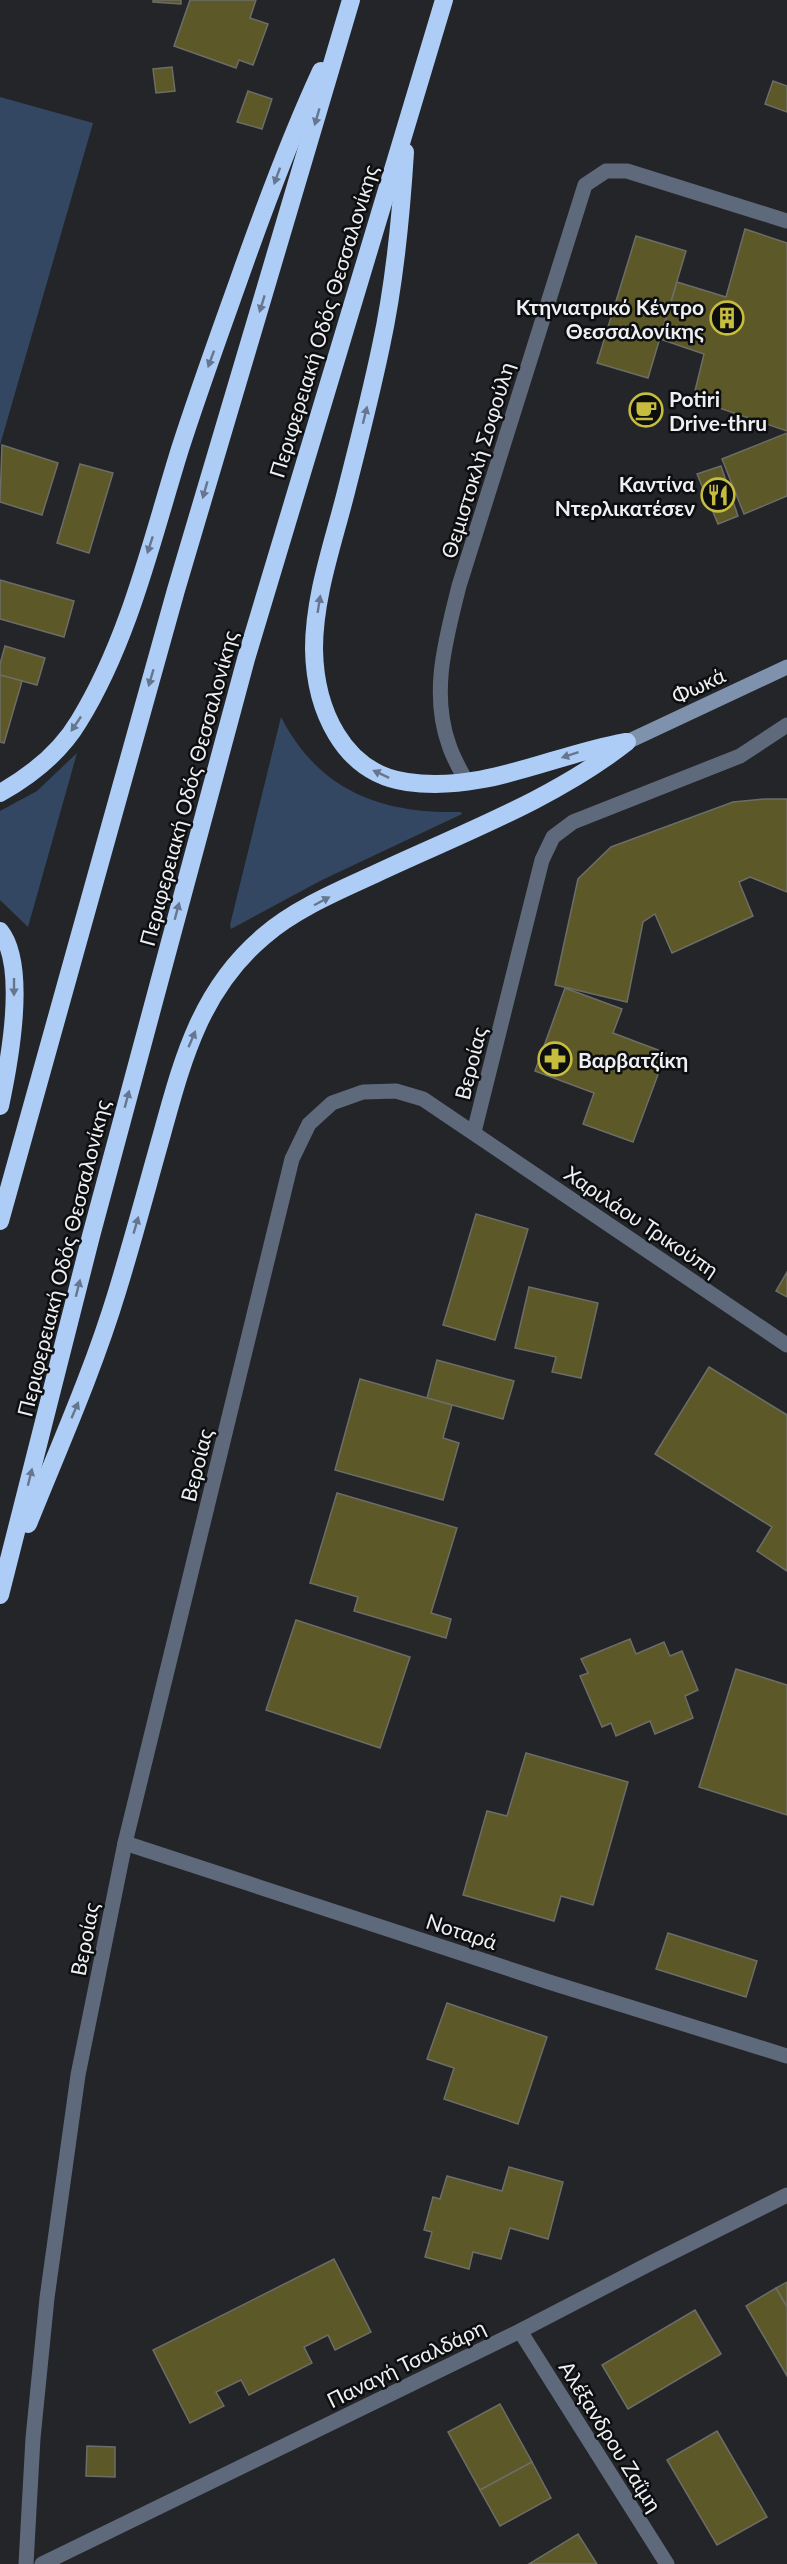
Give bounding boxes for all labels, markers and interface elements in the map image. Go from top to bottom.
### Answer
one-way arrow [312,108,321,126]
street label: Περιφερειακή Οδός Θεσσαλονίκης [263,161,383,480]
one-way arrow [271,167,281,185]
place label: Κτηνιατρικό Κέντρο Θεσσαλονίκης [516,294,704,343]
one-way arrow [257,295,266,313]
building icon: Κτηνιατρικό Κέντρο Θεσσαλονίκης [709,300,745,336]
one-way arrow [205,351,215,369]
street label: Θεμιστοκλή Σοφούλη [435,359,519,561]
place label: Potiri Drive-thru [669,386,767,435]
cafe icon: Potiri Drive-thru [628,392,664,428]
one-way arrow [360,406,370,424]
place label: Καντίνα Ντερλικατέσεν [555,471,695,520]
restaurant icon: Καντίνα Ντερλικατέσεν [700,477,736,513]
one-way arrow [200,481,209,499]
one-way arrow [145,536,154,554]
one-way arrow [315,595,324,614]
street label: Περιφερειακή Οδός Θεσσαλονίκης [134,627,242,948]
street label: Φωκά [667,662,729,708]
one-way arrow [146,669,155,687]
one-way arrow [70,716,82,732]
one-way arrow [561,751,579,760]
one-way arrow [372,769,389,778]
one-way arrow [313,896,330,906]
one-way arrow [173,902,182,920]
one-way arrow [9,977,19,996]
street label: Βεροίας [449,1024,491,1102]
one-way arrow [187,1029,197,1047]
pharmacy icon: Βαρβατζίκη [537,1041,573,1077]
place label: Βαρβατζίκη [578,1047,688,1072]
one-way arrow [122,1090,132,1109]
street label: Περιφερειακή Οδός Θεσσαλονίκης [11,1097,115,1419]
street label: Χαριλάου Τρικούπη [560,1160,724,1282]
one-way arrow [132,1216,141,1234]
one-way arrow [73,1279,83,1297]
one-way arrow [70,1401,80,1419]
street label: Βεροίας [175,1426,217,1504]
one-way arrow [25,1468,35,1486]
street label: Βεροίας [65,1900,103,1978]
street label: Νοταρά [423,1908,501,1954]
street label: Παναγή Τσαλδάρη [323,2314,489,2412]
street label: Αλέξανδρου Ζαΐμη [555,2356,667,2516]

